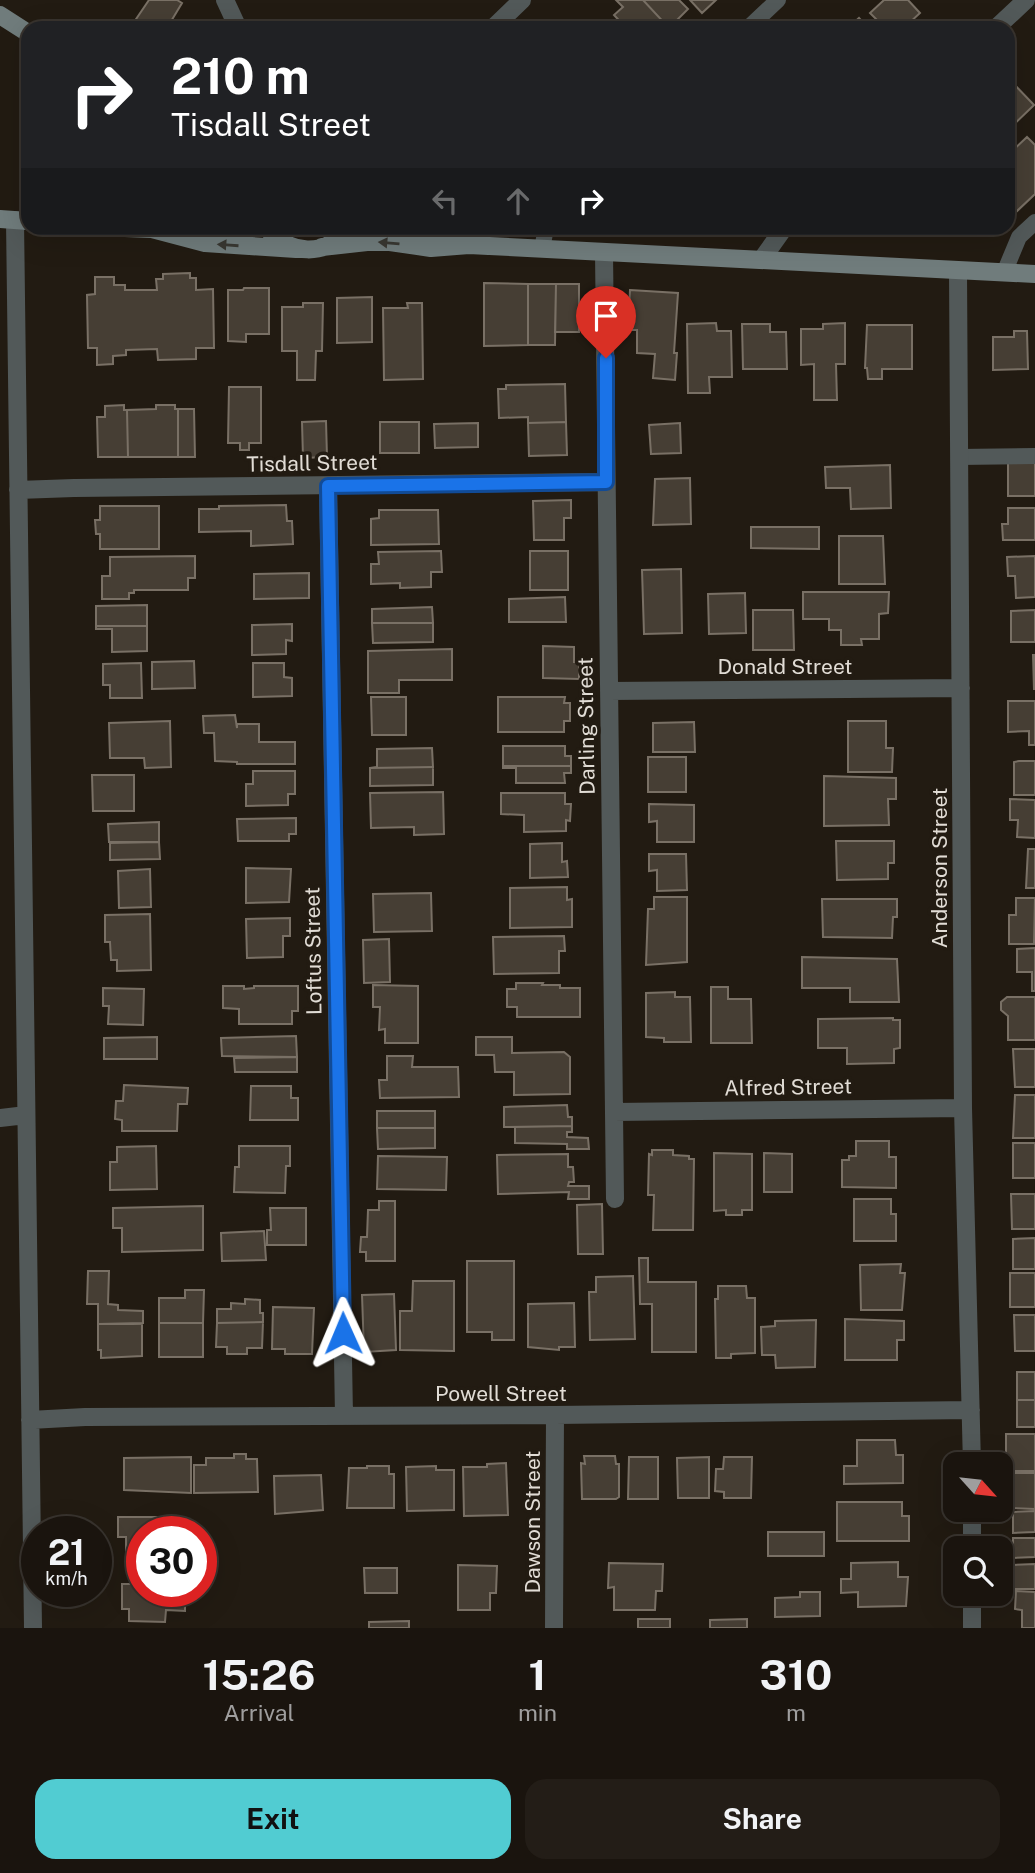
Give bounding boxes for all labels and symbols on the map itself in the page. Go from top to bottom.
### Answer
one-way arrow [378,237,400,248]
one-way arrow [217,239,239,250]
pin [576,286,636,358]
street label: Tisdall Street [246,449,378,477]
street label: Donald Street [718,654,852,679]
street label: Darling Street [572,657,600,795]
street label: Anderson Street [927,788,952,948]
street label: Loftus Street [299,887,327,1015]
street label: Alfred Street [724,1073,852,1101]
position arrow [306,1296,380,1370]
street label: Powell Street [435,1381,567,1406]
street label: Dawson Street [520,1450,545,1594]
north arrow [943,1452,1013,1522]
speed limit sign: 30 [126,1516,217,1607]

